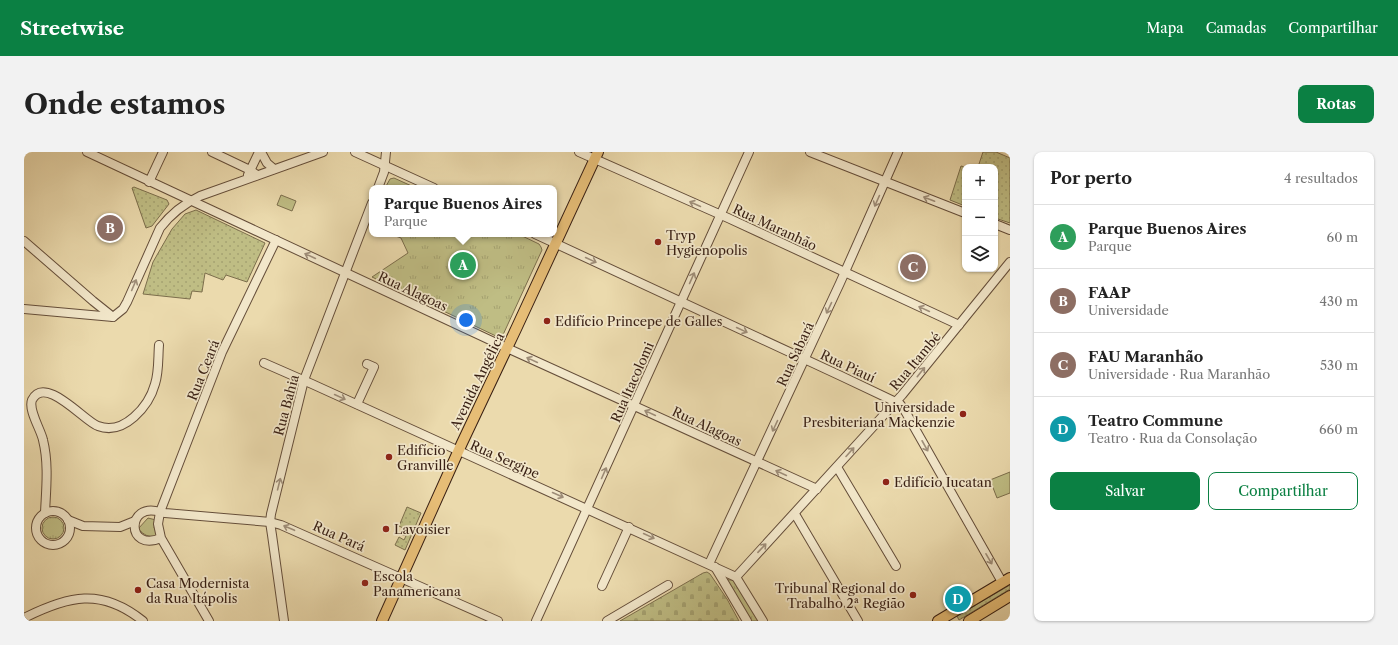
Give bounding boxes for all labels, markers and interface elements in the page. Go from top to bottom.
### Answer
text: Streetwise [20,17,124,40]
text: Mapa [1146,19,1184,37]
text: Camadas [1206,19,1266,37]
text: Compartilhar [1288,19,1378,37]
button: Rotas [1298,85,1374,123]
text: Onde estamos [24,87,225,121]
map controls [962,164,998,272]
button: + [962,164,998,200]
text: Por perto [1050,168,1132,188]
text: 4 resultados [1284,170,1358,186]
popup [369,185,557,237]
text: Parque Buenos Aires [384,194,542,213]
one-way arrow [873,194,880,206]
one-way arrow [923,194,935,202]
one-way arrow [690,200,702,207]
button: − [962,200,998,236]
street label: Rua Maranhão [730,201,820,253]
pin: B [97,213,123,243]
text: Parque [384,213,428,229]
text: Parque Buenos Aires [1088,219,1246,238]
place label: Tryp Hygienopolis [666,227,748,258]
text: A [1058,229,1068,245]
text: 60 m [1327,229,1358,245]
button: layers [962,236,998,272]
marker: Tryp Hygienopolis [653,237,663,247]
text: Parque [1088,238,1132,254]
pin: A [450,250,476,280]
one-way arrow [304,252,316,259]
pin: C [900,252,926,282]
one-way arrow [585,257,597,264]
street label: Rua Alagoas [376,268,451,314]
one-way arrow [689,272,696,284]
one-way arrow [131,280,138,292]
text: FAAP [1088,283,1131,302]
text: B [1058,293,1068,309]
text: 430 m [1320,293,1358,309]
one-way arrow [825,301,832,313]
text: Universidade [1088,302,1169,318]
one-way arrow [918,305,930,312]
your location [456,310,476,330]
place label: Edifício Princepe de Galles [555,313,723,329]
marker: Edifício Princepe de Galles [542,316,552,326]
street label: Rua Sabará [773,319,817,389]
one-way arrow [735,327,747,334]
street label: Rua Itambé [886,329,944,393]
street label: Avenida Angélica [446,330,507,433]
street label: Rua Ceará [184,337,222,403]
street label: Rua Itacolomi [607,339,657,425]
street label: Rua Piauí [818,346,878,386]
text: FAU Maranhão [1088,347,1203,366]
one-way arrow [526,355,538,363]
text: C [1058,357,1068,373]
text: 530 m [1320,357,1358,373]
text: Universidade · Rua Maranhão [1088,366,1270,382]
one-way arrow [916,367,925,377]
street label: Rua Bahia [270,373,302,437]
one-way arrow [334,394,346,401]
place label: Universidade Presbiteriana Mackenzie [803,399,955,430]
street label: Rua Alagoas [670,403,745,449]
one-way arrow [645,409,657,416]
marker: Universidade Presbiteriana Mackenzie [958,409,968,419]
text: Teatro Commune [1088,411,1223,430]
one-way arrow [771,419,778,431]
text: D [1057,421,1069,437]
text: 660 m [1319,421,1358,437]
text: Teatro · Rua da Consolação [1088,430,1257,446]
street label: Rua Sergipe [468,437,542,481]
one-way arrow [921,440,929,452]
place label: Edifício Granville [397,442,454,473]
one-way arrow [846,447,855,458]
marker: Edifício Granville [384,452,394,462]
one-way arrow [600,467,608,479]
one-way arrow [776,469,788,476]
button: Salvar [1050,472,1200,510]
button: Compartilhar [1208,472,1358,510]
place label: Edifício Iucatan [894,474,992,490]
marker: Edifício Iucatan [881,477,891,487]
one-way arrow [275,478,283,491]
one-way arrow [552,492,564,499]
street label: Rua Pará [311,517,368,555]
place label: Lavoisier [394,521,451,537]
one-way arrow [283,524,295,531]
marker: Lavoisier [381,524,391,534]
one-way arrow [642,533,654,540]
one-way arrow [757,543,767,553]
one-way arrow [985,553,993,565]
place label: Escola Panamericana [373,568,461,599]
place label: Casa Modernista da Rua Itápolis [146,575,249,606]
marker: Escola Panamericana [360,578,370,588]
place label: Tribunal Regional do Trabalho 2ª Região [775,580,905,611]
pin: D [945,584,971,614]
marker: Casa Modernista da Rua Itápolis [133,585,143,595]
marker: Tribunal Regional do Trabalho 2ª Região [908,590,918,600]

